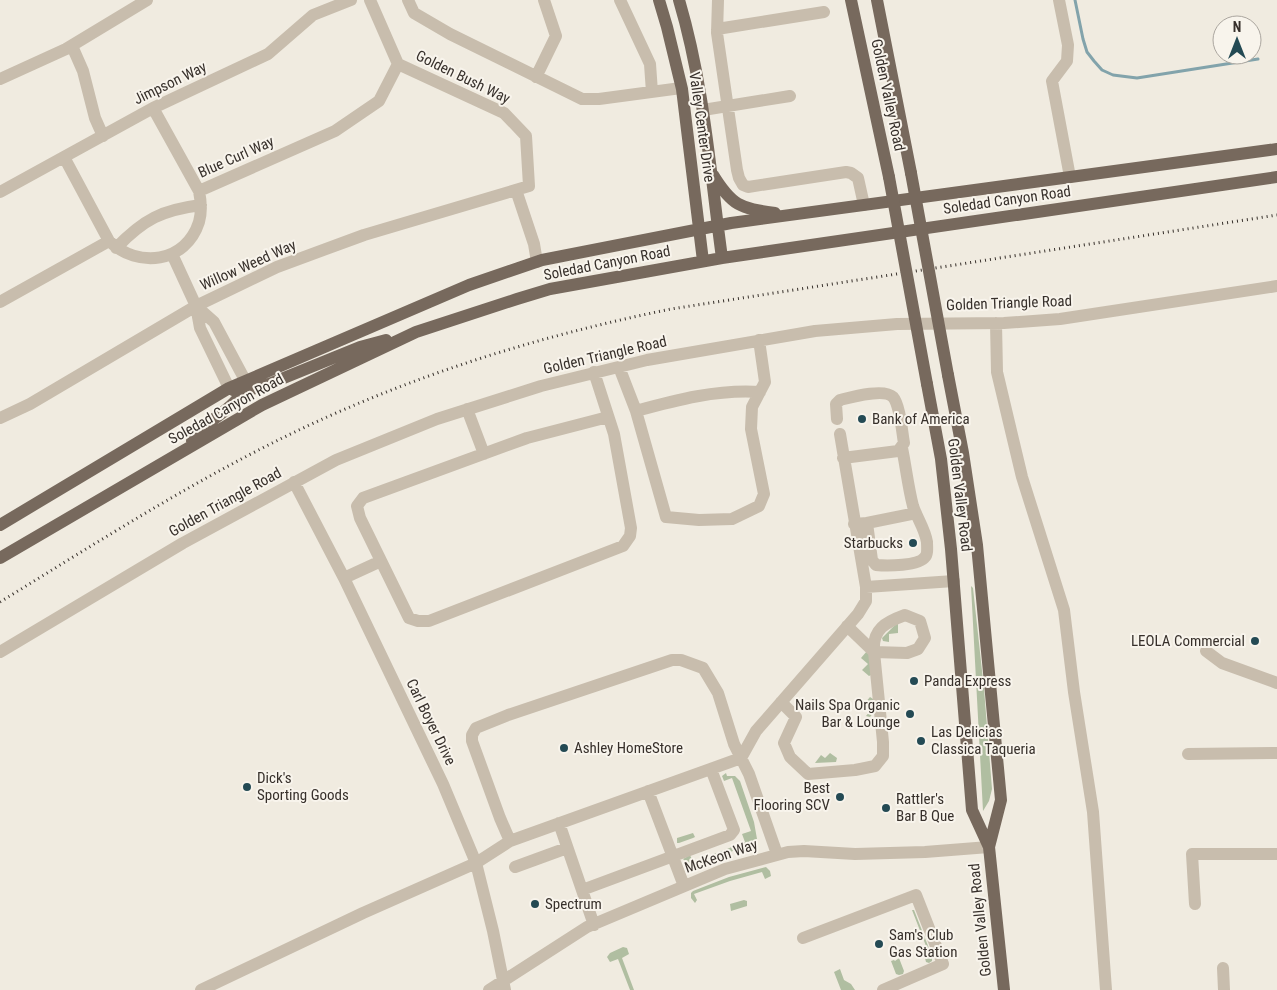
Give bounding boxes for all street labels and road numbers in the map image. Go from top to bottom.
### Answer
street label: Golden Valley Road [867,37,909,153]
street label: Golden Bush Way [413,46,513,108]
street label: Jimpson Way [131,58,209,108]
street label: Valley Center Drive [685,71,719,183]
street label: Blue Curl Way [195,132,277,182]
street label: Soledad Canyon Road [942,182,1072,218]
street label: Willow Weed Way [197,236,299,294]
street label: Soledad Canyon Road [542,242,672,284]
street label: Golden Triangle Road [946,292,1072,314]
street label: Golden Triangle Road [542,332,668,378]
street label: Soledad Canyon Road [165,370,287,448]
street label: Golden Valley Road [944,437,976,553]
street label: Golden Triangle Road [166,464,284,540]
street label: Carl Boyer Drive [402,676,460,768]
street label: McKeon Way [682,835,760,877]
street label: Golden Valley Road [965,862,995,978]

